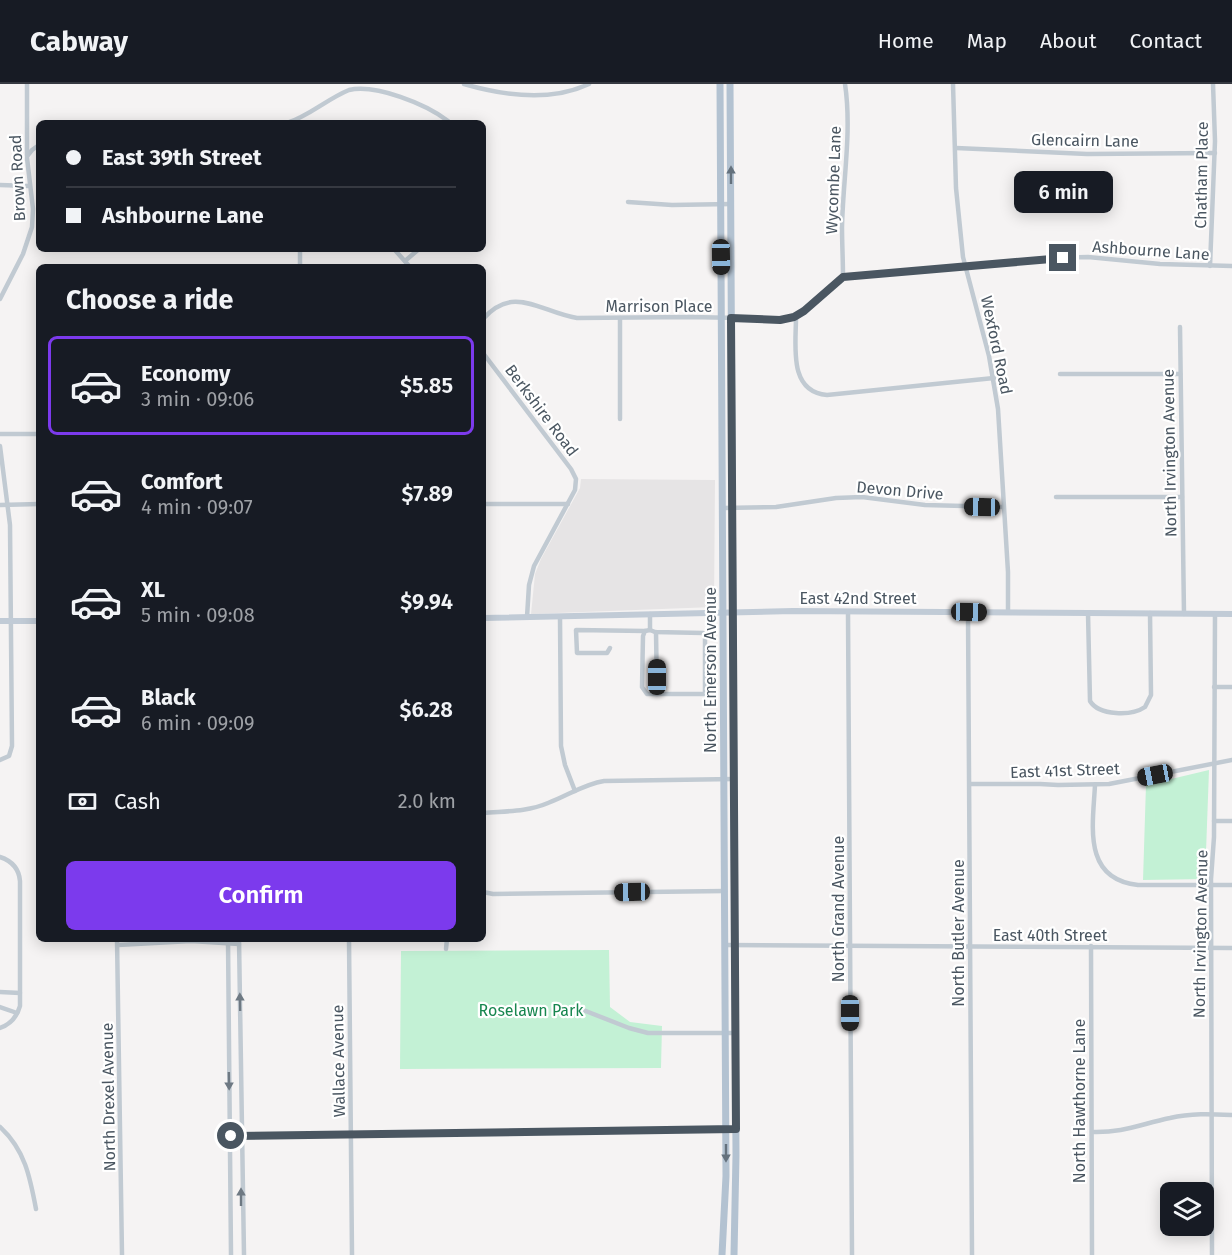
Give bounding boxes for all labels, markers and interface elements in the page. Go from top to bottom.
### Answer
text: Cabway [30,25,128,58]
text: Home [878,28,934,54]
text: Map [967,28,1007,54]
text: About [1040,28,1097,54]
text: Contact [1130,28,1202,54]
street label: Chatham Place [1191,121,1212,229]
street label: Wycombe Lane [822,125,845,235]
street label: Glencairn Lane [1031,130,1139,151]
street label: Brown Road [6,134,29,222]
text: East 39th Street [102,144,261,171]
one-way arrow [726,166,736,185]
callout: 6 min [1014,171,1112,213]
text: 6 min [1038,180,1089,204]
text: Ashbourne Lane [102,202,264,229]
street label: Ashbourne Lane [1092,237,1210,264]
car [712,239,730,275]
route end [1049,244,1076,271]
text: Choose a ride [66,284,233,316]
street label: Wexford Road [977,294,1016,396]
street label: Marrison Place [606,297,712,316]
icon: car [69,359,123,413]
text: Economy [141,360,230,387]
street label: Berkshire Road [501,361,582,460]
street label: North Irvington Avenue [1159,369,1180,537]
text: $5.85 [400,372,453,399]
text: 3 min · 09:06 [141,387,254,411]
icon: car [69,467,123,521]
text: Comfort [141,468,222,495]
street label: Devon Drive [856,477,944,504]
text: $7.89 [402,480,453,507]
text: 4 min · 09:07 [141,495,253,519]
car [964,498,1000,516]
icon: car [69,575,123,629]
text: XL [141,576,165,603]
street label: North Emerson Avenue [701,587,720,753]
text: $9.94 [400,588,453,615]
street label: East 42nd Street [799,589,917,608]
text: 5 min · 09:08 [141,603,255,627]
car [951,603,987,621]
car [648,659,666,695]
icon: car [69,683,123,737]
text: Black [141,684,196,711]
text: $6.28 [400,696,453,723]
text: 6 min · 09:09 [141,711,255,735]
street label: East 41st Street [1010,759,1120,782]
car [1136,763,1174,787]
icon: cash [66,785,99,818]
text: Cash [114,788,161,815]
text: 2.0 km [398,789,456,813]
street label: North Grand Avenue [829,836,848,982]
street label: North Irvington Avenue [1190,850,1211,1018]
street label: North Butler Avenue [949,859,968,1007]
button: Confirm [66,861,456,930]
car [614,883,650,901]
street label: East 40th Street [993,926,1108,945]
one-way arrow [235,992,244,1011]
car [841,995,859,1031]
park label: Roselawn Park [479,1001,584,1020]
street label: Wallace Avenue [328,1004,349,1117]
street label: North Hawthorne Lane [1070,1019,1089,1183]
street label: North Drexel Avenue [98,1022,119,1172]
one-way arrow [225,1072,234,1091]
route start [217,1122,244,1149]
one-way arrow [721,1144,731,1163]
map controls [1160,1182,1214,1236]
button: layers [1160,1182,1214,1236]
one-way arrow [236,1187,246,1206]

